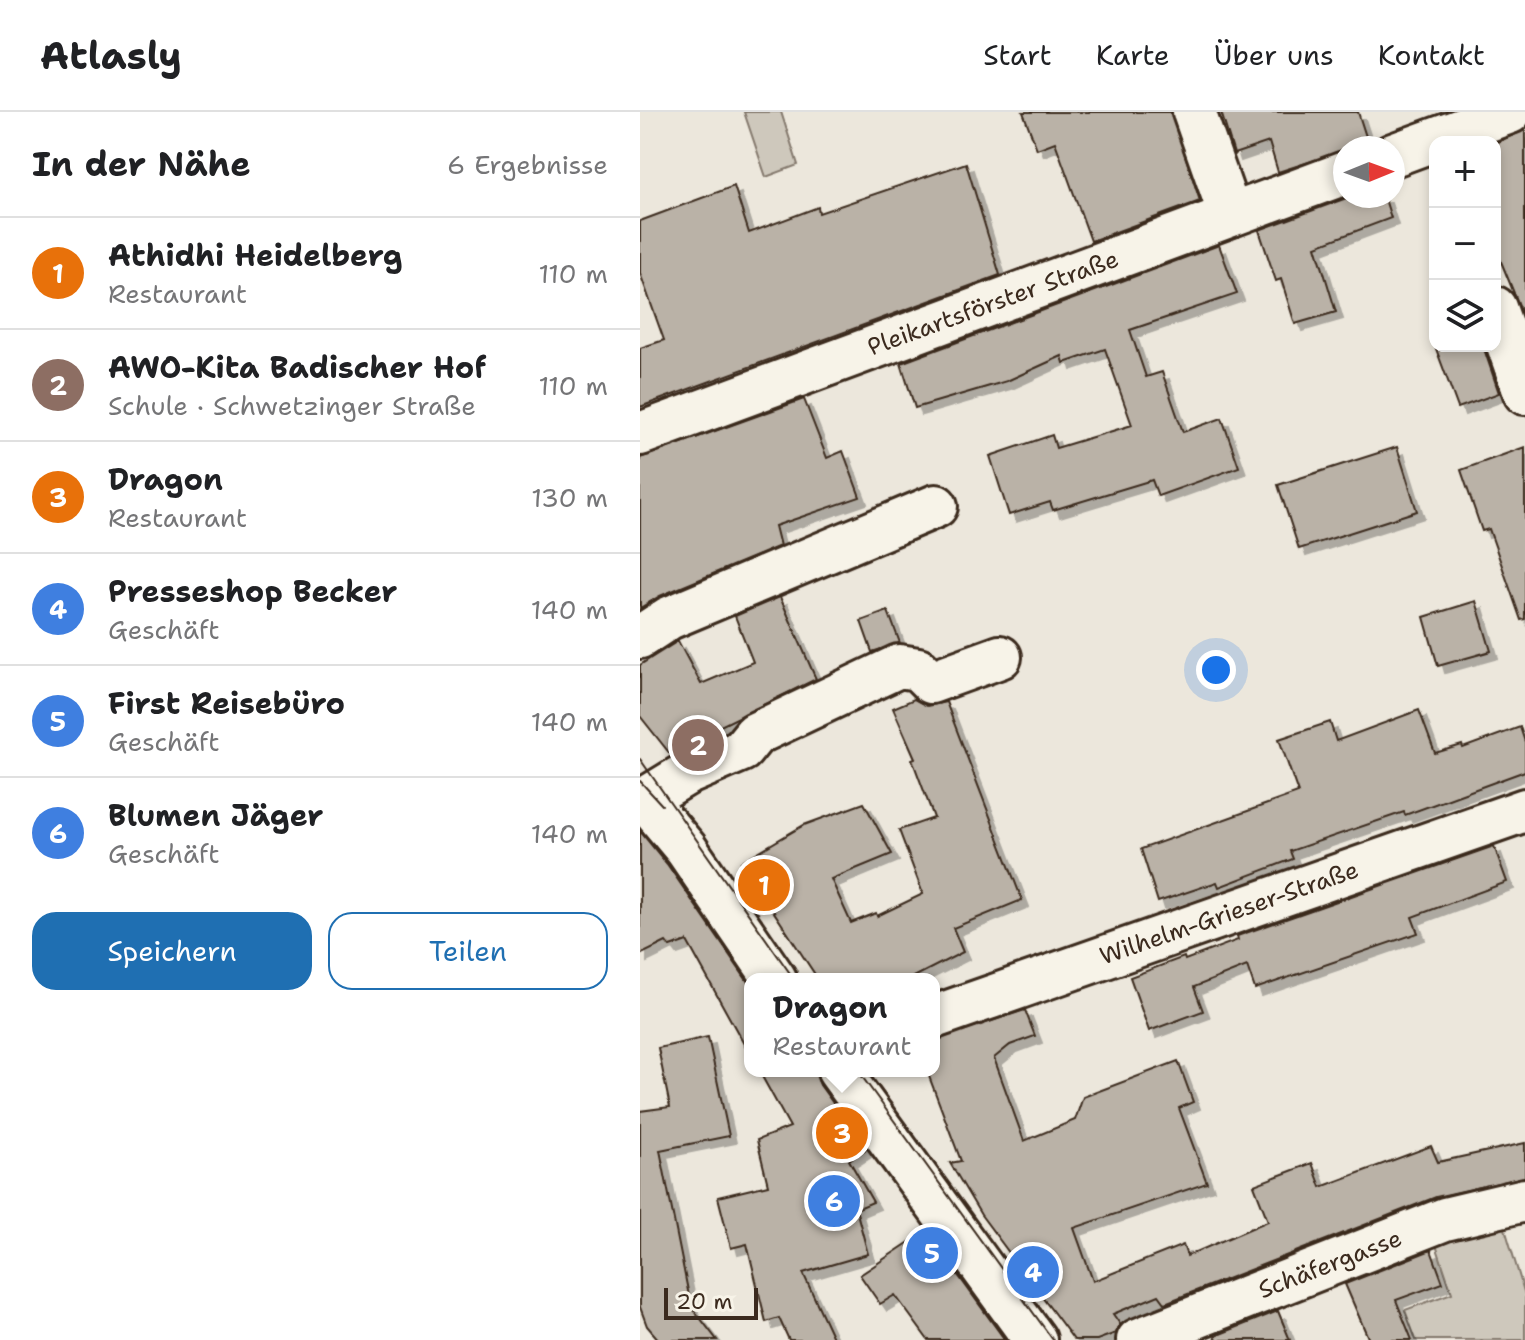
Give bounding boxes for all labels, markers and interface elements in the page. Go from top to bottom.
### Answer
text: Atlasly [40,30,182,81]
text: Start [983,36,1052,74]
text: Karte [1096,36,1170,74]
text: Über uns [1214,36,1334,74]
text: Kontakt [1378,36,1485,74]
north arrow [1333,136,1405,208]
map controls [1429,136,1501,352]
button: + [1429,136,1501,208]
text: In der Nähe [32,141,251,187]
text: 6 Ergebnisse [447,147,608,182]
button: − [1429,208,1501,280]
text: Athidhi Heidelberg [108,235,402,276]
street label: Pleikartsförster Straße [863,243,1123,363]
text: 1 [52,256,64,291]
text: 110 m [538,256,608,291]
text: Restaurant [108,276,247,311]
button: layers [1429,280,1501,352]
text: AWO-Kita Badischer Hof [108,347,486,388]
text: 2 [49,368,67,403]
text: 110 m [538,368,608,403]
text: Schule · Schwetzinger Straße [108,388,476,423]
text: Dragon [108,459,223,500]
text: 3 [49,480,67,515]
text: 130 m [531,480,608,515]
text: Restaurant [108,500,247,535]
text: Presseshop Becker [108,571,397,612]
text: 4 [49,592,67,627]
text: 140 m [531,592,608,627]
text: Geschäft [108,612,220,647]
your location [1196,650,1236,690]
text: First Reisebüro [108,683,345,724]
text: 5 [50,704,66,739]
text: 140 m [531,704,608,739]
pin: 2 [672,715,724,775]
text: Geschäft [108,724,220,759]
text: Blumen Jäger [108,795,323,836]
text: 6 [49,816,67,851]
text: 140 m [531,816,608,851]
text: Geschäft [108,836,220,871]
street label: Wilhelm-Grieser-Straße [1095,854,1363,972]
pin: 1 [738,855,790,915]
button: Speichern [32,912,312,990]
button: Teilen [328,912,608,990]
popup [744,973,940,1077]
text: Dragon [772,987,887,1028]
text: Restaurant [772,1028,912,1063]
pin: 3 [816,1103,868,1163]
pin: 6 [808,1171,860,1231]
street label: Schäfergasse [1254,1222,1406,1306]
pin: 5 [906,1223,958,1283]
pin: 4 [1007,1242,1059,1302]
scale bar [664,1284,758,1320]
text: 20 m [676,1287,733,1316]

